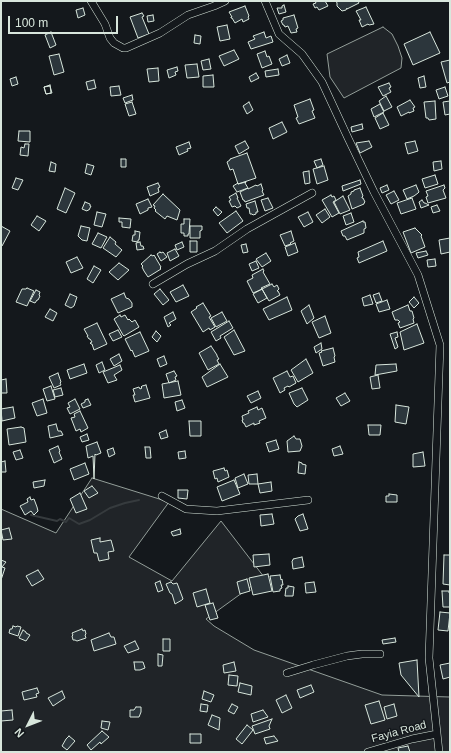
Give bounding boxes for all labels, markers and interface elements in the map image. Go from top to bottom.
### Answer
scale bar [10,8,120,34]
text: 100 m [15,16,48,30]
north arrow [8,705,48,745]
street label: Fayia Road [370,718,428,746]
text: N [12,726,26,740]

